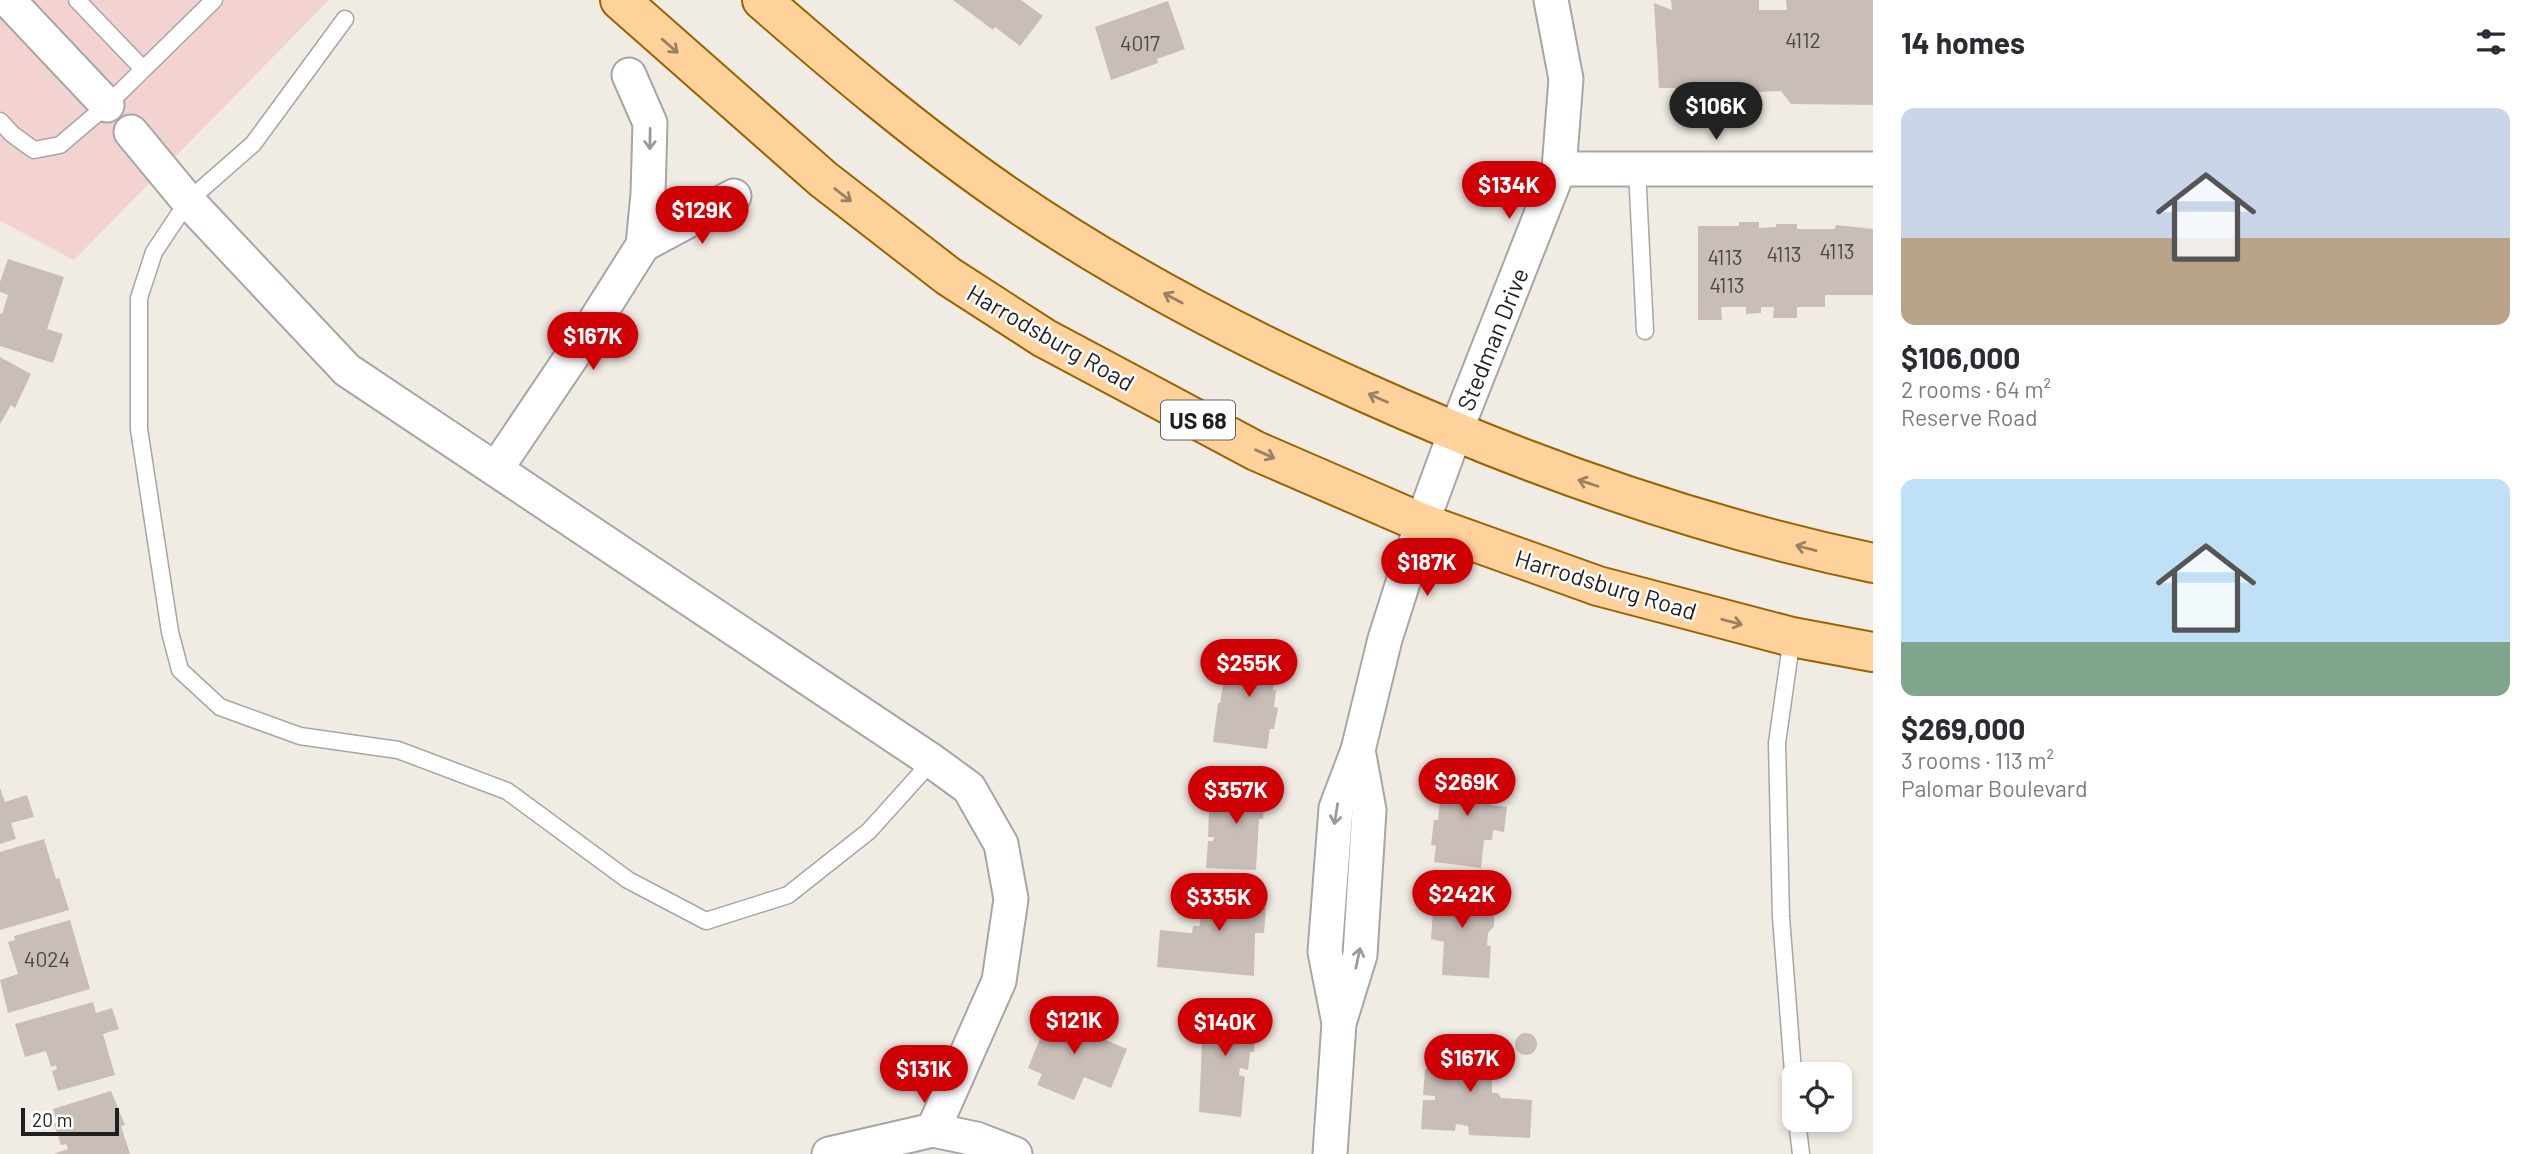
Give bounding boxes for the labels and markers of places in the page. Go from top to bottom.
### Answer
pin: $106K [1667,82,1765,142]
pin: $134K [1460,162,1558,221]
pin: $129K [653,187,751,246]
pin: $167K [544,312,642,372]
pin: $187K [1378,538,1476,598]
pin: $255K [1200,640,1298,699]
pin: $269K [1418,758,1516,818]
pin: $357K [1187,766,1285,826]
pin: $242K [1413,870,1511,930]
pin: $335K [1170,874,1268,933]
pin: $121K [1025,996,1123,1056]
pin: $140K [1176,998,1274,1058]
pin: $167K [1421,1034,1519,1094]
pin: $131K [875,1046,973,1105]

